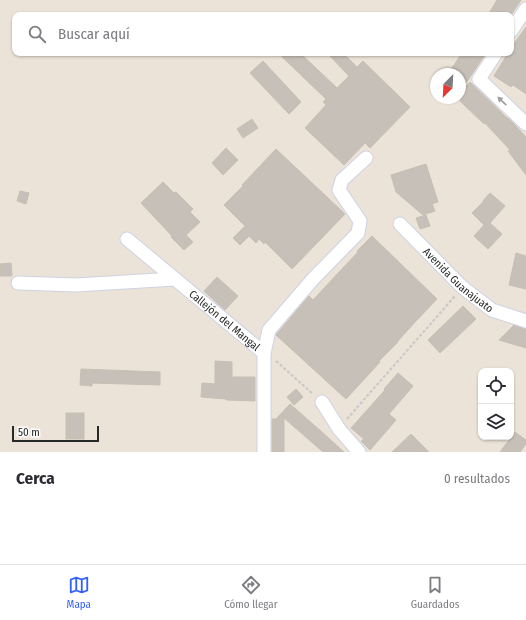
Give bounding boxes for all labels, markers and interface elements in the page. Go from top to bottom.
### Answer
search box [12,12,514,56]
icon: search [26,23,48,45]
text: Buscar aquí [58,25,130,43]
north arrow [430,68,466,104]
one-way arrow [498,97,507,106]
street label: Avenida Guanajuato [421,245,496,315]
street label: Callejón del Mangal [187,287,263,353]
map controls [478,368,514,440]
button: locate [478,368,514,404]
button: layers [478,404,514,440]
scale bar [12,424,99,443]
text: 50 m [18,426,40,439]
text: Cerca [16,468,55,489]
text: 0 resultados [444,471,510,486]
tab: Mapa [67,574,91,611]
tab: Cómo llegar [224,574,278,611]
tab: Guardados [411,574,459,611]

